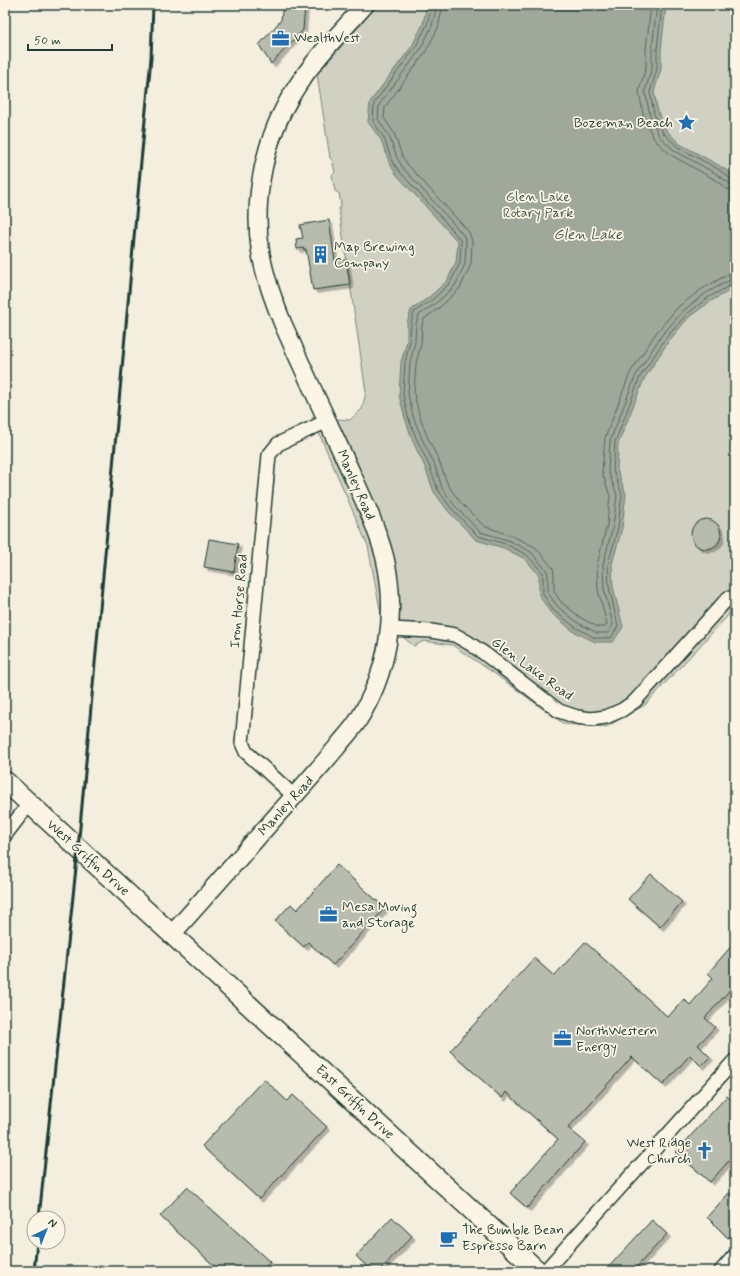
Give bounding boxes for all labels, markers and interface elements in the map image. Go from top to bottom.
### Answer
scale bar [28,26,112,52]
office icon: WealthVest [271,28,291,48]
place label: WealthVest [294,29,360,47]
text: 50 m [34,33,61,49]
place icon: Bozeman Beach [676,113,696,133]
place label: Bozeman Beach [574,114,673,132]
park label: Glen Lake Rotary Park [503,188,573,222]
water label: Glen Lake [554,225,623,245]
place label: Map Brewing Company [334,238,414,272]
building icon: Map Brewing Company [311,245,331,265]
street label: Manley Road [333,447,379,523]
street label: Iron Horse Road [226,553,252,649]
street label: Glen Lake Road [488,633,576,705]
street label: Manley Road [254,772,318,840]
street label: West Griffin Drive [43,816,133,900]
place label: Mesa Moving and Storage [342,898,417,933]
office icon: Mesa Moving and Storage [319,905,339,925]
place label: NorthWestern Energy [576,1022,657,1057]
office icon: NorthWestern Energy [553,1029,573,1049]
street label: East Griffin Drive [312,1061,398,1143]
place label: West Ridge Church [627,1134,691,1168]
church icon: West Ridge Church [694,1141,714,1161]
north arrow [26,1210,66,1250]
text: N [45,1216,60,1231]
place label: The Bumble Bean Espresso Barn [462,1221,564,1255]
cafe icon: The Bumble Bean Espresso Barn [439,1228,459,1248]

